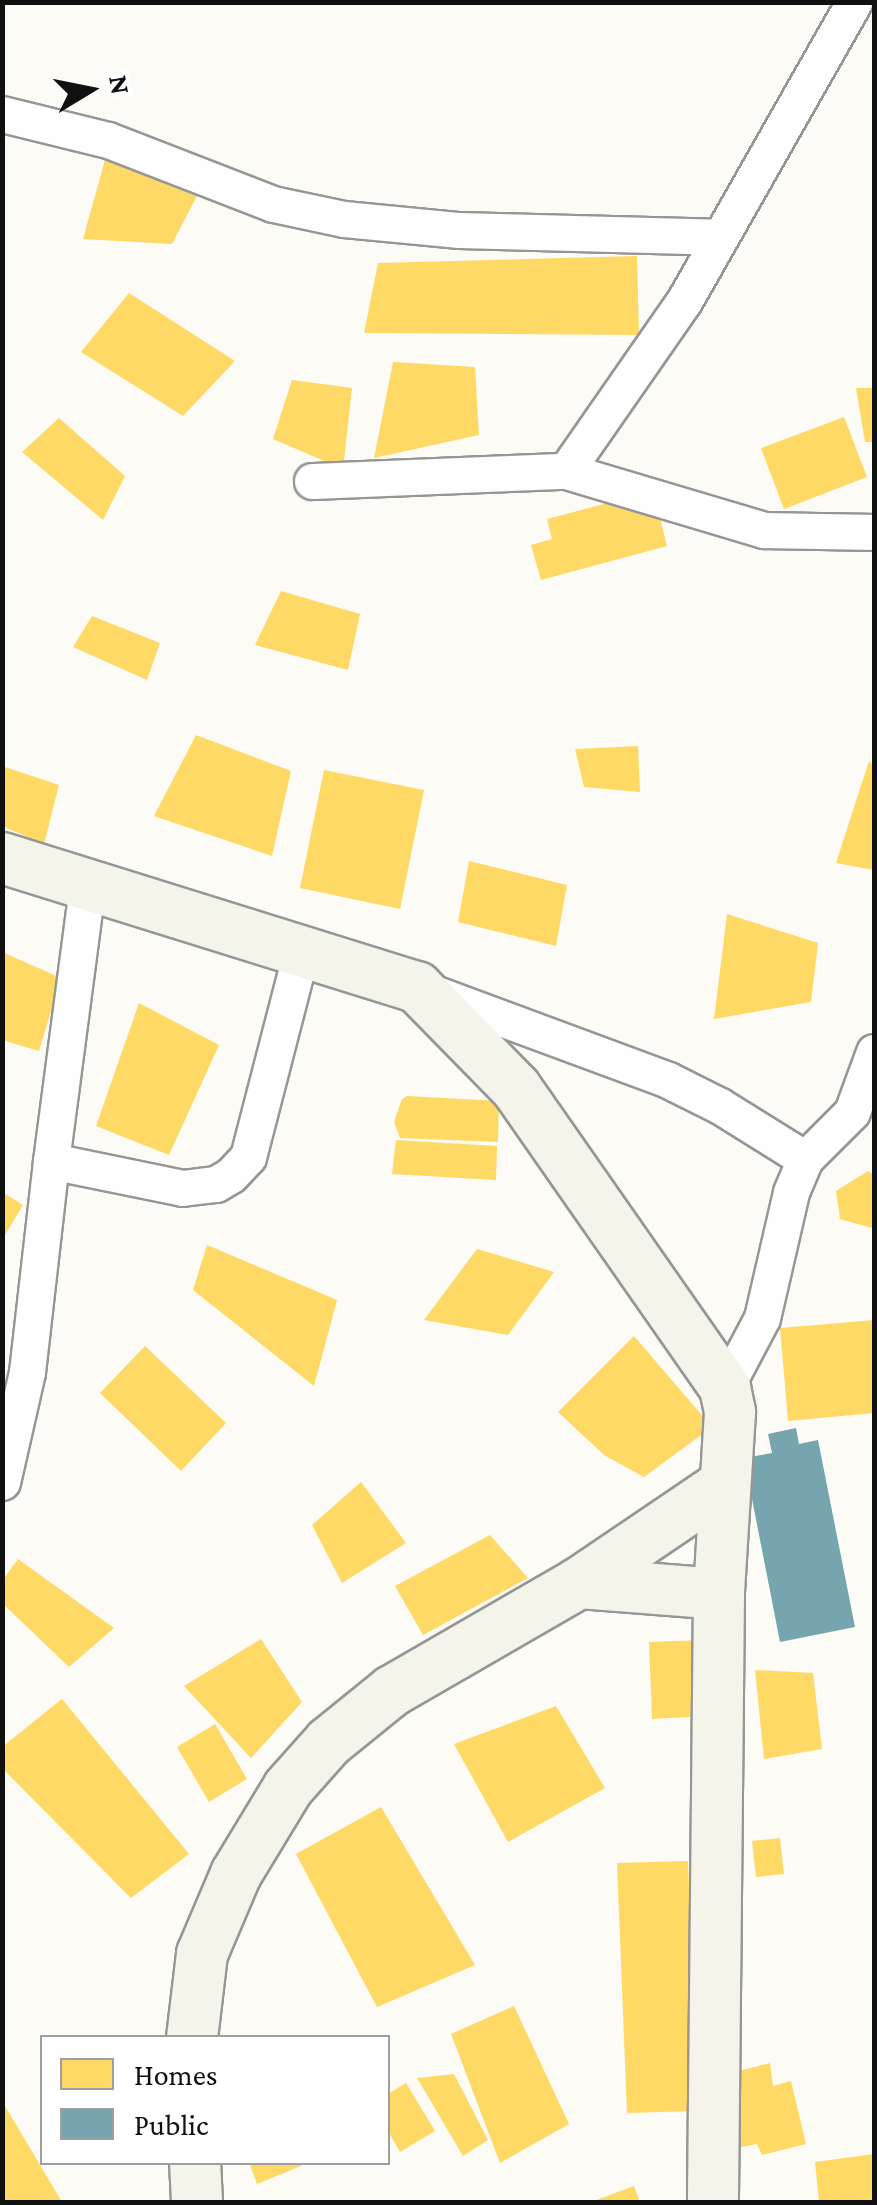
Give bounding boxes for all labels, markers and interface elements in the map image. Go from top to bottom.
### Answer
north arrow [40,40,140,140]
text: N [103,73,137,97]
legend [40,2035,390,2165]
text: Homes [134,2058,218,2091]
text: Public [134,2108,209,2141]

